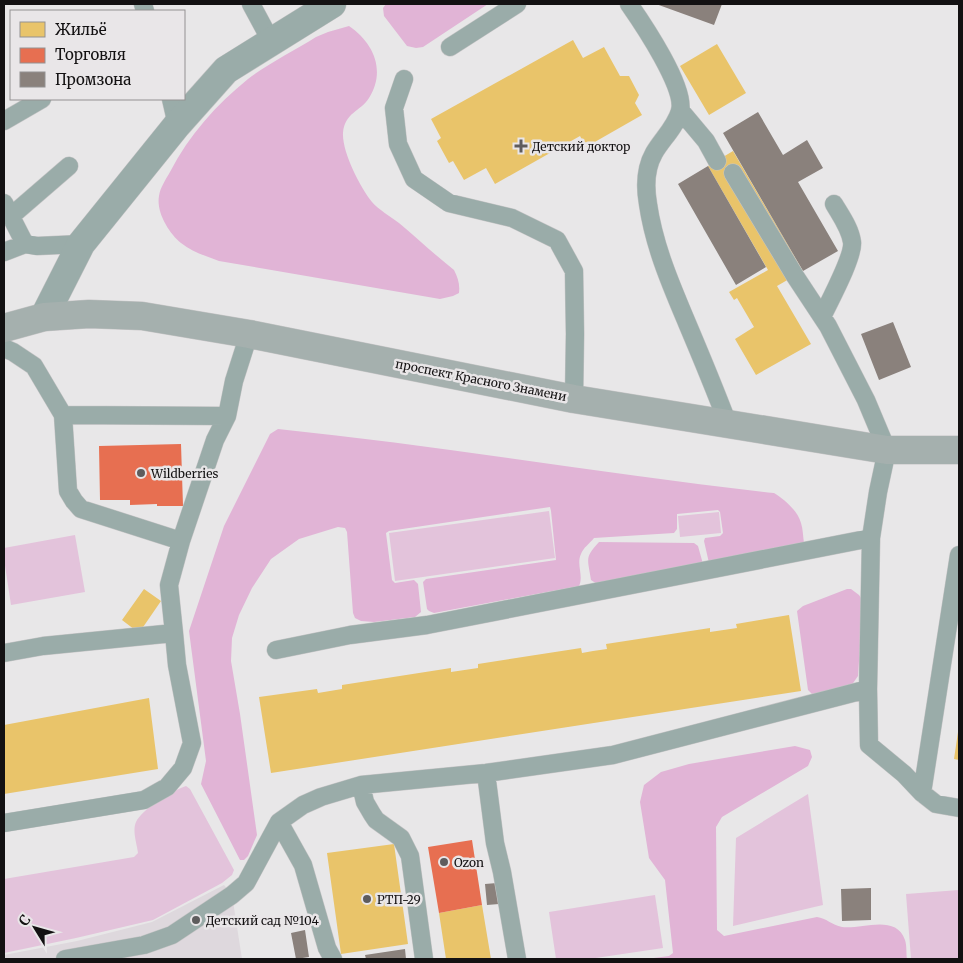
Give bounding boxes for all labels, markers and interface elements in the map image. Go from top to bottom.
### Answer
legend [10,10,185,100]
text: Жильё [55,20,107,39]
text: Торговля [55,45,126,64]
text: Промзона [55,70,131,89]
marker: Детский доктор [514,139,528,153]
place label: Детский доктор [532,139,630,154]
street label: проспект Красного Знамени [394,356,568,404]
place label: Wildberries [150,466,219,481]
marker: Wildberries [135,467,147,479]
place label: Ozon [454,855,484,870]
marker: Ozon [438,856,450,868]
place label: РТП-29 [377,892,421,907]
marker: РТП-29 [361,893,373,905]
north arrow [10,903,60,953]
text: С [15,911,35,929]
place label: Детский сад №104 [206,913,319,928]
marker: Детский сад №104 [190,914,202,926]

